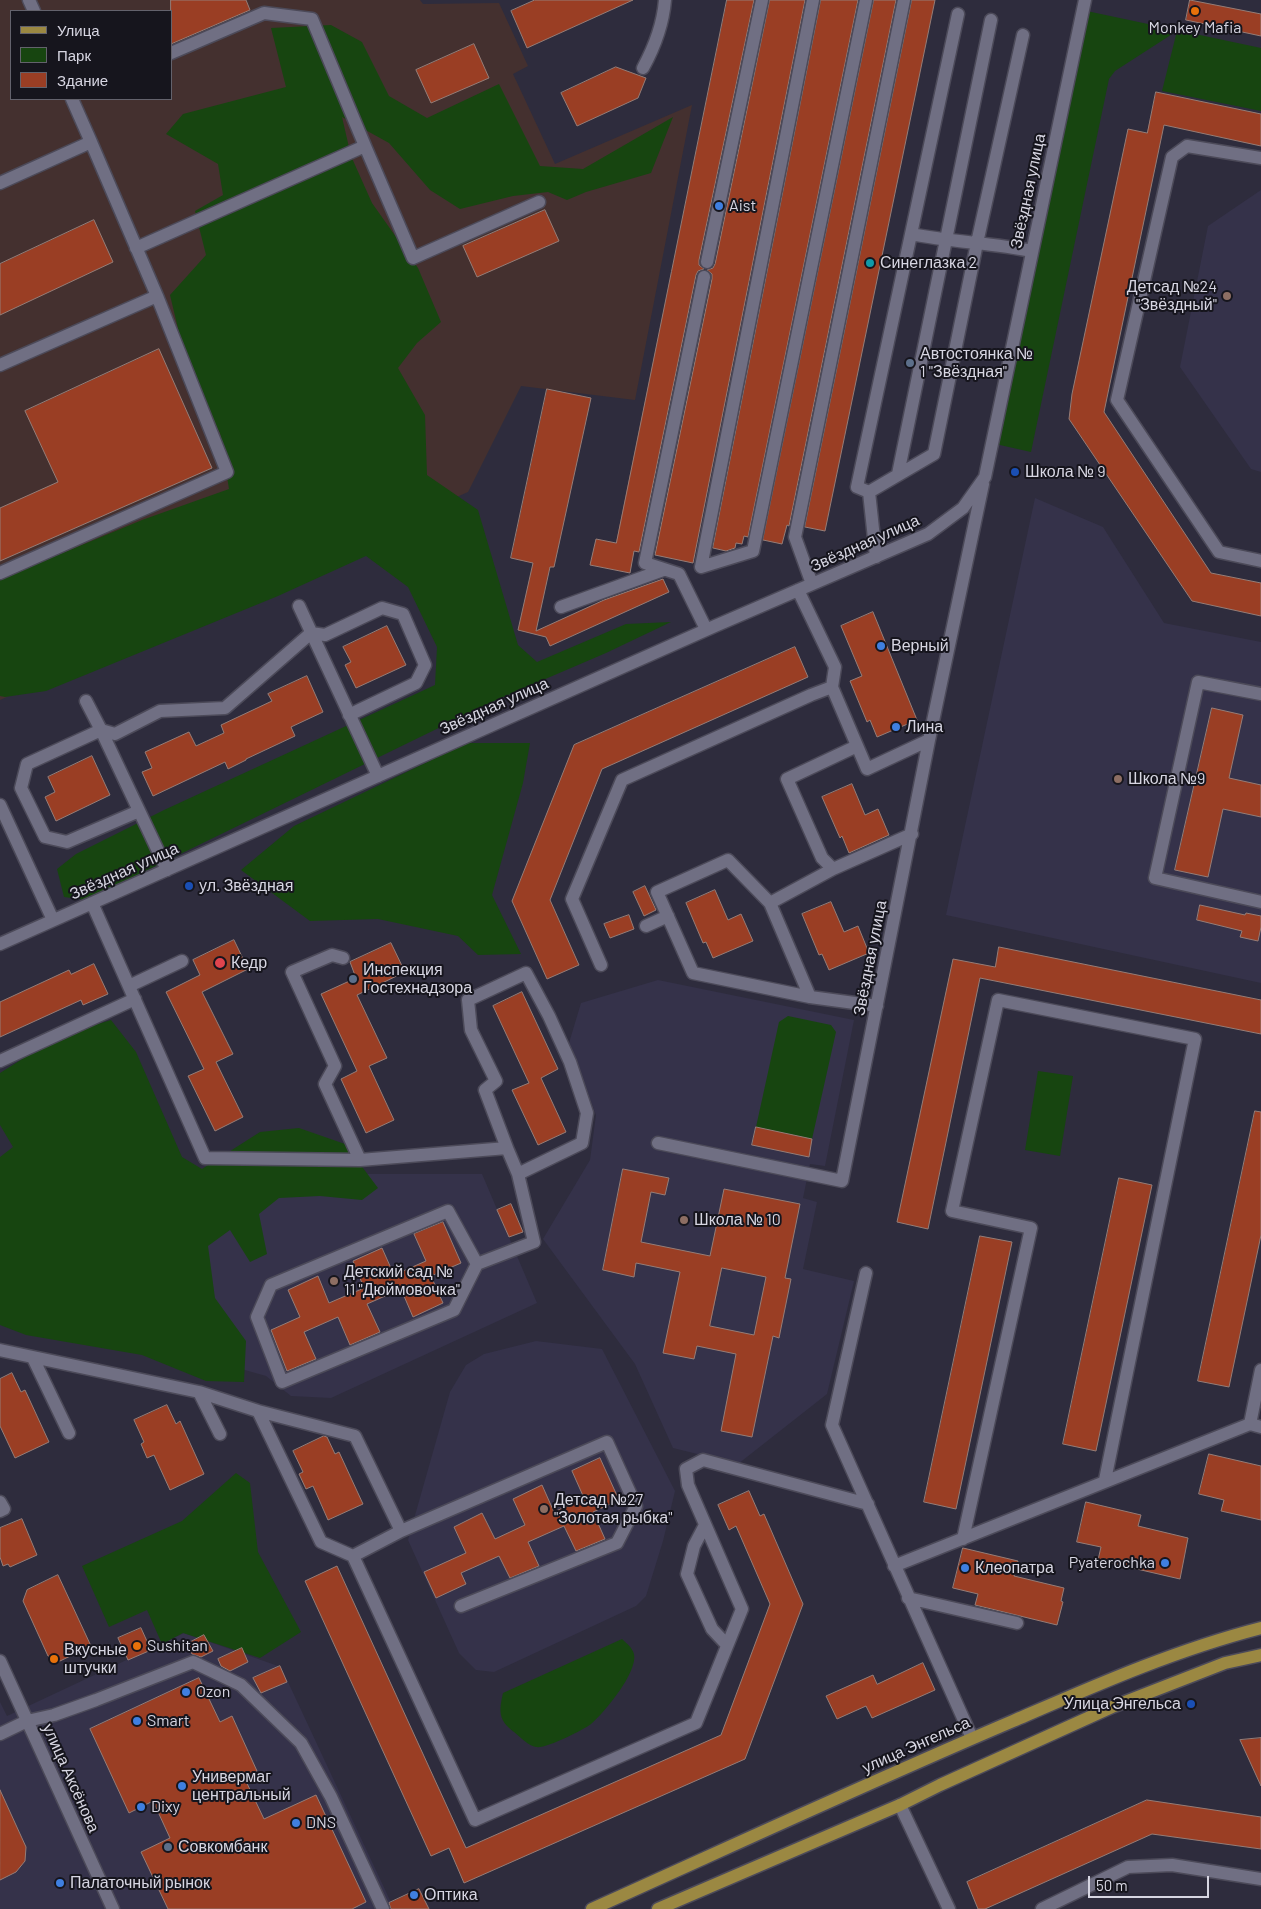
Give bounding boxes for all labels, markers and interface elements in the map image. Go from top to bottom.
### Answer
marker: Monkey Mafia [1189,5,1201,17]
legend [10,10,172,100]
place label: Monkey Mafia [1149,18,1241,38]
text: Улица [57,21,100,39]
text: Парк [57,46,91,64]
text: Здание [57,71,108,89]
street label: Звёздная улица [1006,132,1050,250]
place label: Aist [729,196,756,216]
marker: Aist [713,200,725,212]
place label: Синеглазка 2 [880,253,977,273]
marker: Синеглазка 2 [864,257,876,269]
place label: Детсад №24 "Звёздный" [1127,277,1217,315]
marker: Детсад №24 "Звёздный" [1221,290,1233,302]
place label: Автостоянка № 1 "Звёздная" [920,344,1033,382]
marker: Автостоянка № 1 "Звёздная" [904,357,916,369]
place label: Школа № 9 [1025,462,1106,482]
marker: Школа № 9 [1009,466,1021,478]
street label: Звёздная улица [808,510,922,576]
place label: Верный [891,636,949,656]
marker: Верный [875,640,887,652]
street label: Звёздная улица [437,673,551,739]
place label: Лина [906,717,943,737]
marker: Лина [890,721,902,733]
place label: Школа №9 [1128,769,1205,789]
marker: Школа №9 [1112,773,1124,785]
street label: Звёздная улица [67,838,181,904]
place label: ул. Звёздная [199,876,293,896]
marker: ул. Звёздная [183,880,195,892]
street label: Звёздная улица [849,899,891,1017]
place label: Кедр [231,953,267,973]
marker: Кедр [213,956,227,970]
place label: Инспекция Гостехнадзора [363,960,472,998]
marker: Инспекция Гостехнадзора [347,973,359,985]
place label: Школа № 10 [694,1210,781,1230]
marker: Школа № 10 [678,1214,690,1226]
place label: Детский сад № 11 "Дюймовочка" [344,1262,460,1300]
marker: Детский сад № 11 "Дюймовочка" [328,1275,340,1287]
place label: Детсад №27 "Золотая рыбка" [554,1490,672,1528]
marker: Детсад №27 "Золотая рыбка" [538,1503,550,1515]
place label: Pyaterochka [1069,1553,1155,1573]
marker: Pyaterochka [1159,1557,1171,1569]
place label: Клеопатра [975,1558,1054,1578]
marker: Клеопатра [959,1562,971,1574]
place label: Sushitan [147,1636,208,1656]
place label: Вкусные штучки [64,1640,127,1678]
marker: Sushitan [131,1640,143,1652]
marker: Вкусные штучки [48,1653,60,1665]
place label: Ozon [196,1682,230,1702]
marker: Ozon [180,1686,192,1698]
place label: Улица Энгельса [1064,1694,1181,1714]
marker: Улица Энгельса [1185,1698,1197,1710]
place label: Smart [147,1711,190,1731]
street label: улица Энгельса [859,1713,973,1777]
marker: Smart [131,1715,143,1727]
street label: улица Аксёнова [38,1721,104,1835]
place label: Универмаг центральный [192,1767,291,1805]
marker: Универмаг центральный [176,1780,188,1792]
place label: Dixy [151,1797,180,1817]
marker: Dixy [135,1801,147,1813]
place label: DNS [306,1813,336,1833]
marker: DNS [290,1817,302,1829]
place label: Совкомбанк [178,1837,267,1857]
marker: Совкомбанк [162,1841,174,1853]
scale bar [1091,1866,1212,1898]
place label: Палаточный рынок [70,1873,210,1893]
text: 50 m [1096,1876,1128,1894]
marker: Палаточный рынок [54,1877,66,1889]
place label: Оптика [424,1885,478,1905]
marker: Оптика [408,1889,420,1901]

